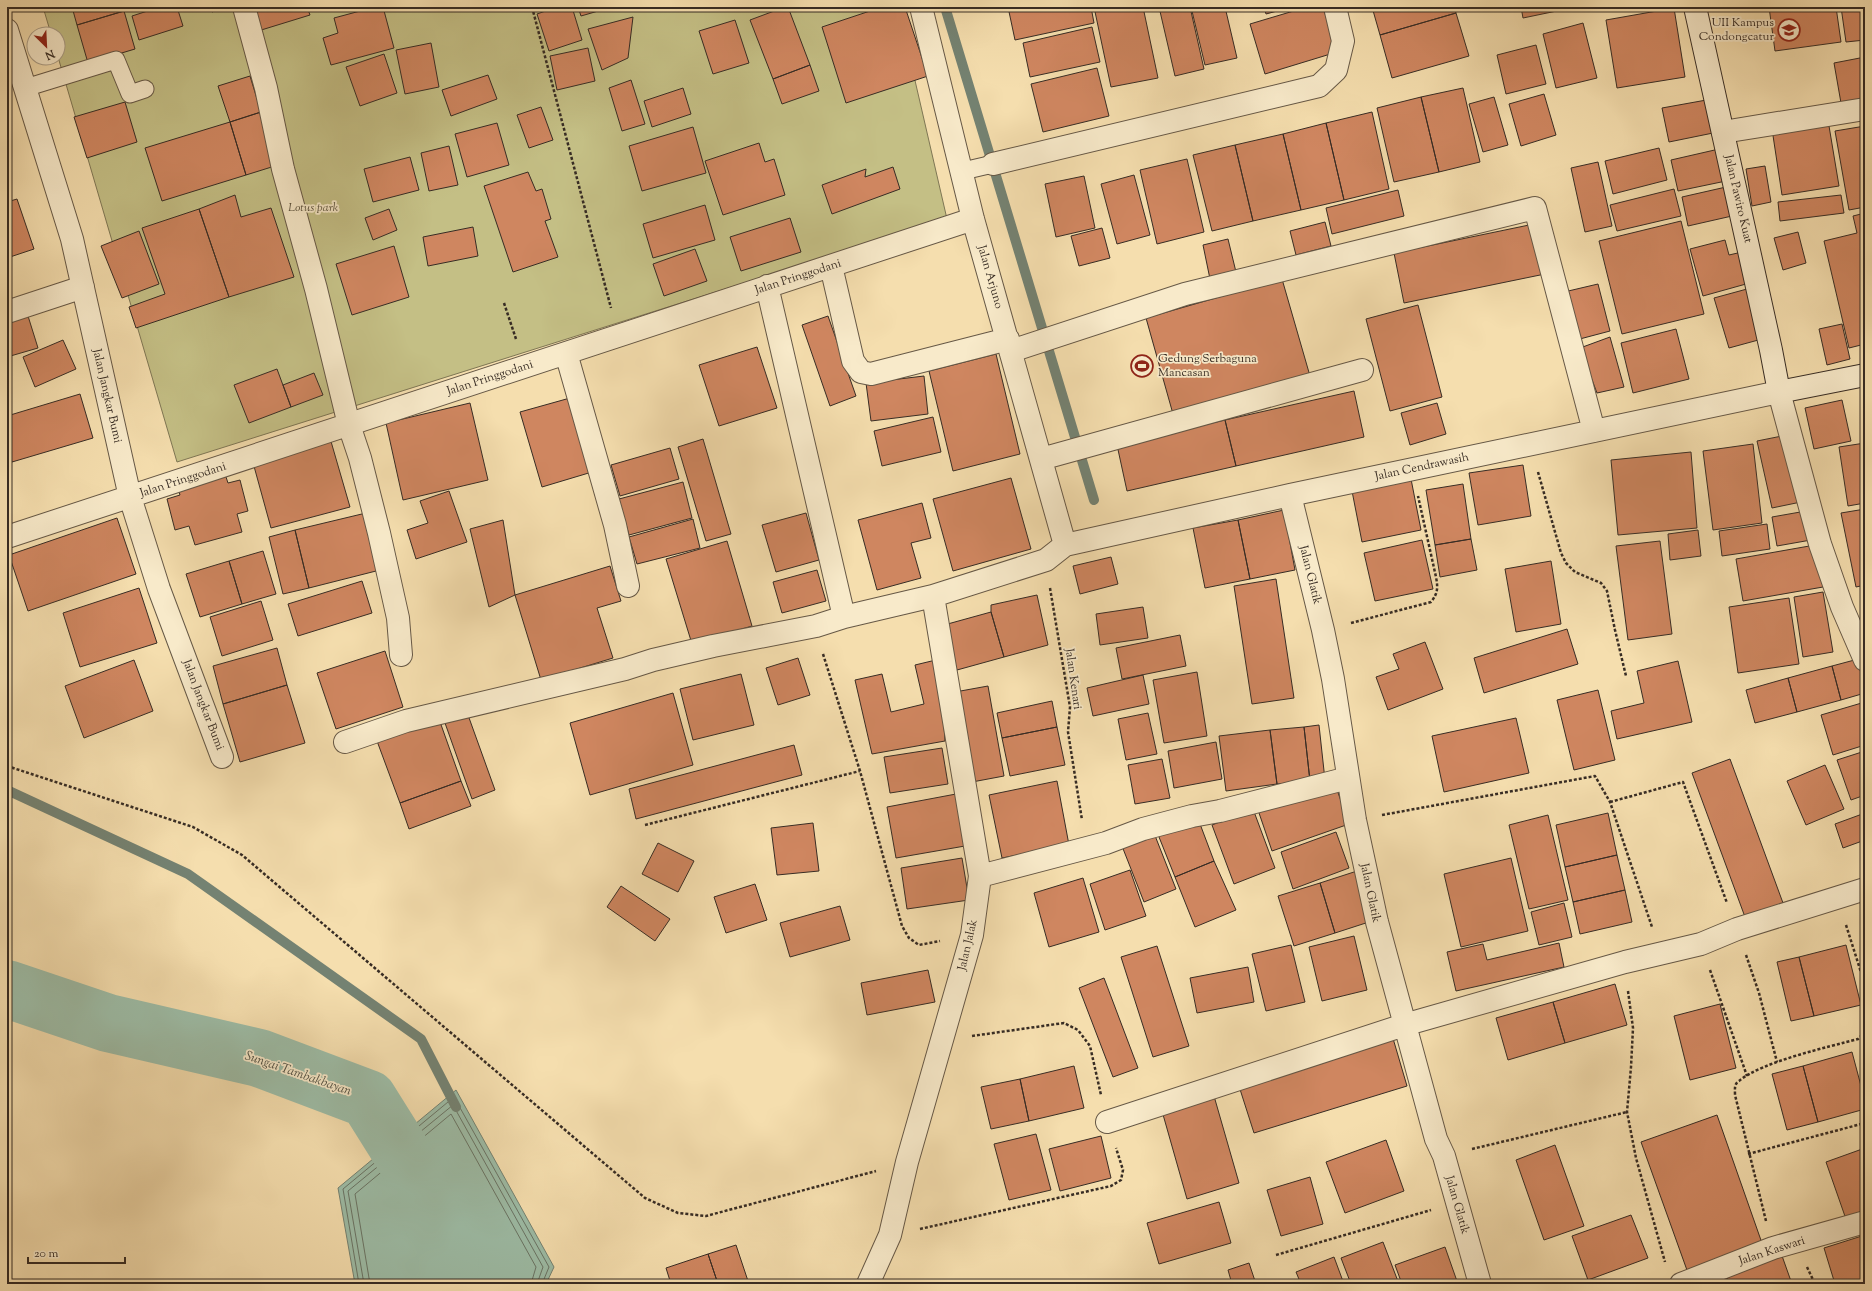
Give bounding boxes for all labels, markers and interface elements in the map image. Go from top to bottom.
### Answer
place label: UII Kampus Condongcatur [1699,14,1774,46]
school or university icon: UII Kampus Condongcatur [1776,17,1802,43]
north arrow [26,26,66,66]
text: N [42,45,58,63]
street label: Jalan Pawiro Kuat [1719,152,1757,245]
park label: Lotus park [288,199,339,217]
street label: Jalan Arjuno [972,242,1008,311]
street label: Jalan Pringgodani [751,254,844,300]
street label: Jalan Jangkar Bumi [87,346,127,445]
place label: Gedung Serbaguna Mancasan [1158,350,1257,382]
sports icon: Gedung Serbaguna Mancasan [1129,353,1155,379]
street label: Jalan Pringgodani [443,355,536,401]
street label: Jalan Cendrawasih [1372,448,1471,486]
street label: Jalan Pringgodani [136,457,229,503]
street label: Jalan Glatik [1294,543,1326,607]
street label: Jalan Kenari [1060,646,1086,711]
street label: Jalan Jangkar Bumi [177,656,229,754]
street label: Jalan Glatik [1355,861,1385,925]
street label: Jalan Jalak [953,917,983,973]
water label: Sungai Tambakbayan [242,1047,354,1101]
street label: Jalan Glatik [1440,1173,1474,1237]
street label: Jalan Kaswari [1736,1232,1808,1270]
scale bar [28,1239,125,1265]
text: 20 m [34,1245,59,1263]

